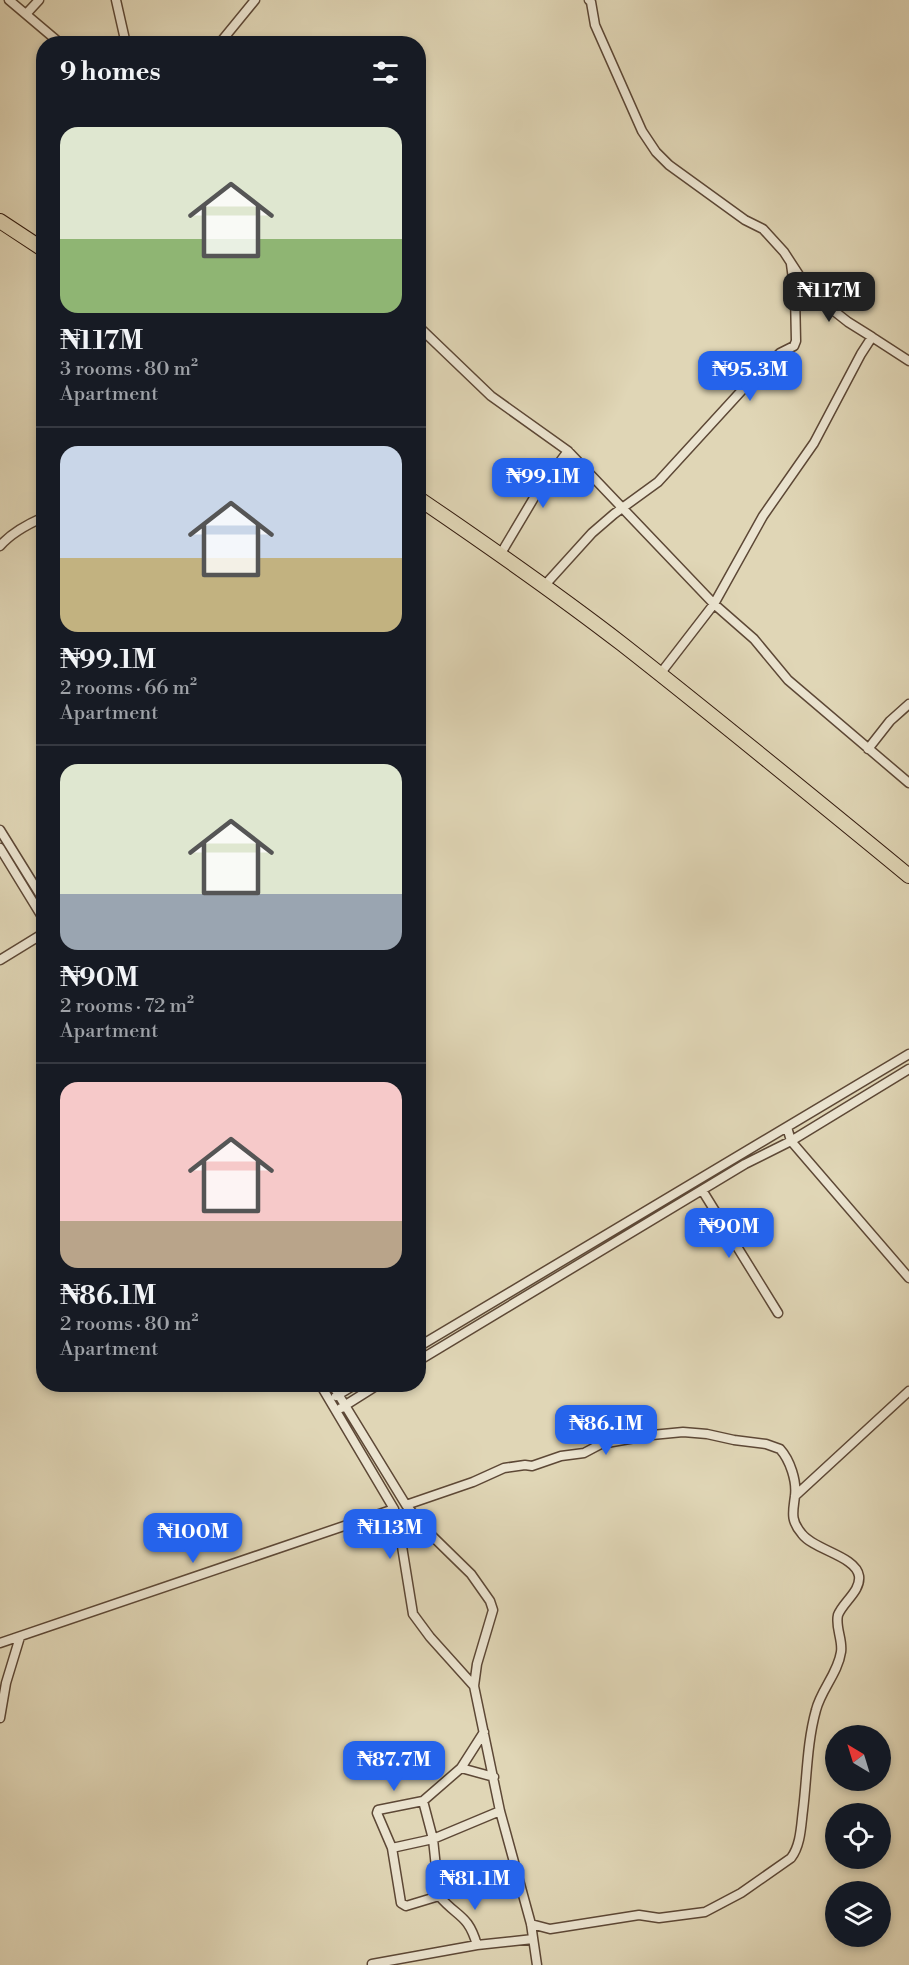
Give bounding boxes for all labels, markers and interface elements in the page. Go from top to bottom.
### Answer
text: 9 homes [60,56,161,88]
icon: filters [369,56,402,89]
icon: home [177,166,285,274]
pin: ₦117M [787,272,871,323]
text: ₦117M [797,279,861,304]
text: ₦117M [60,325,143,357]
pin: ₦95.3M [701,351,799,402]
text: 3 rooms · 80 m² [60,357,198,382]
text: ₦95.3M [712,358,788,383]
text: Apartment [60,382,158,407]
pin: ₦99.1M [494,458,592,509]
text: ₦99.1M [506,465,580,490]
icon: home [177,485,285,593]
text: ₦99.1M [60,644,156,676]
text: 2 rooms · 66 m² [60,676,197,701]
text: Apartment [60,701,158,726]
icon: home [177,803,285,911]
text: ₦90M [60,962,139,994]
text: 2 rooms · 72 m² [60,994,194,1019]
text: Apartment [60,1019,158,1044]
icon: home [177,1121,285,1229]
pin: ₦90M [693,1208,765,1259]
text: ₦90M [699,1215,759,1240]
text: ₦86.1M [60,1280,156,1312]
text: 2 rooms · 80 m² [60,1312,198,1337]
text: Apartment [60,1337,158,1362]
pin: ₦86.1M [557,1405,655,1456]
text: ₦86.1M [569,1412,643,1437]
pin: ₦113M [348,1509,432,1560]
pin: ₦100M [151,1513,235,1564]
text: ₦113M [357,1516,423,1541]
text: ₦100M [157,1520,229,1545]
north arrow [825,1725,891,1791]
map controls [825,1725,891,1947]
pin: ₦87.7M [345,1741,443,1792]
text: ₦87.7M [357,1748,431,1773]
button: locate [825,1803,891,1869]
pin: ₦81.1M [426,1860,524,1911]
text: ₦81.1M [440,1867,510,1892]
button: layers [825,1881,891,1947]

